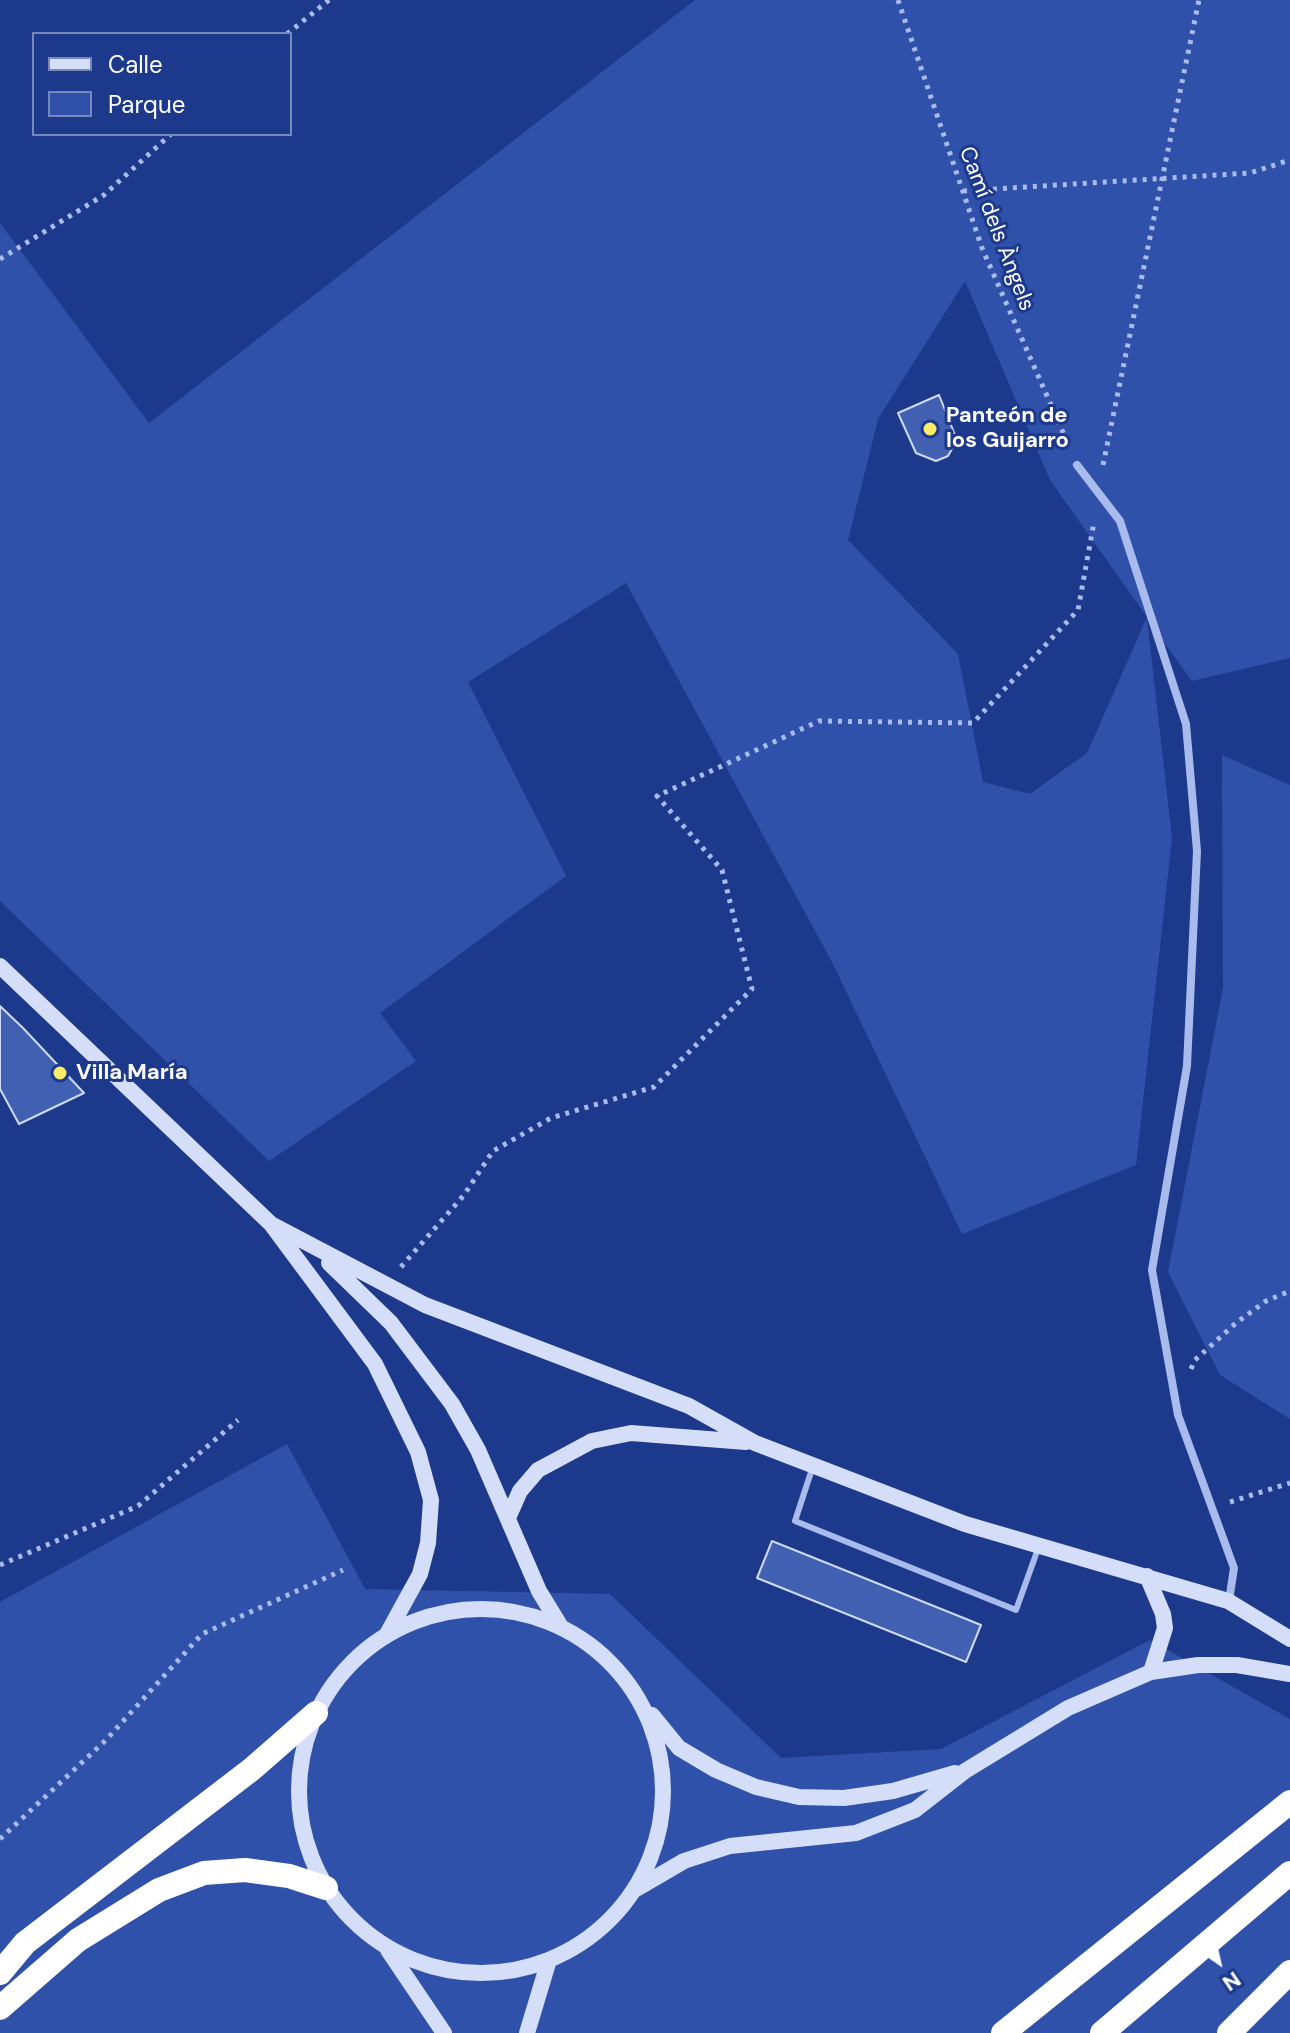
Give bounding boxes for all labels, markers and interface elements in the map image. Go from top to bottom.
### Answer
legend [32,32,292,136]
text: Calle [108,49,163,80]
text: Parque [108,89,185,120]
street label: Camí dels Àngels [953,143,1039,315]
place label: Panteón de los Guijarro [946,403,1069,454]
marker: Panteón de los Guijarro [921,420,939,438]
place label: Villa María [76,1060,188,1086]
marker: Villa María [51,1064,69,1082]
north arrow [1178,1921,1258,2001]
text: N [1217,1965,1246,1998]

